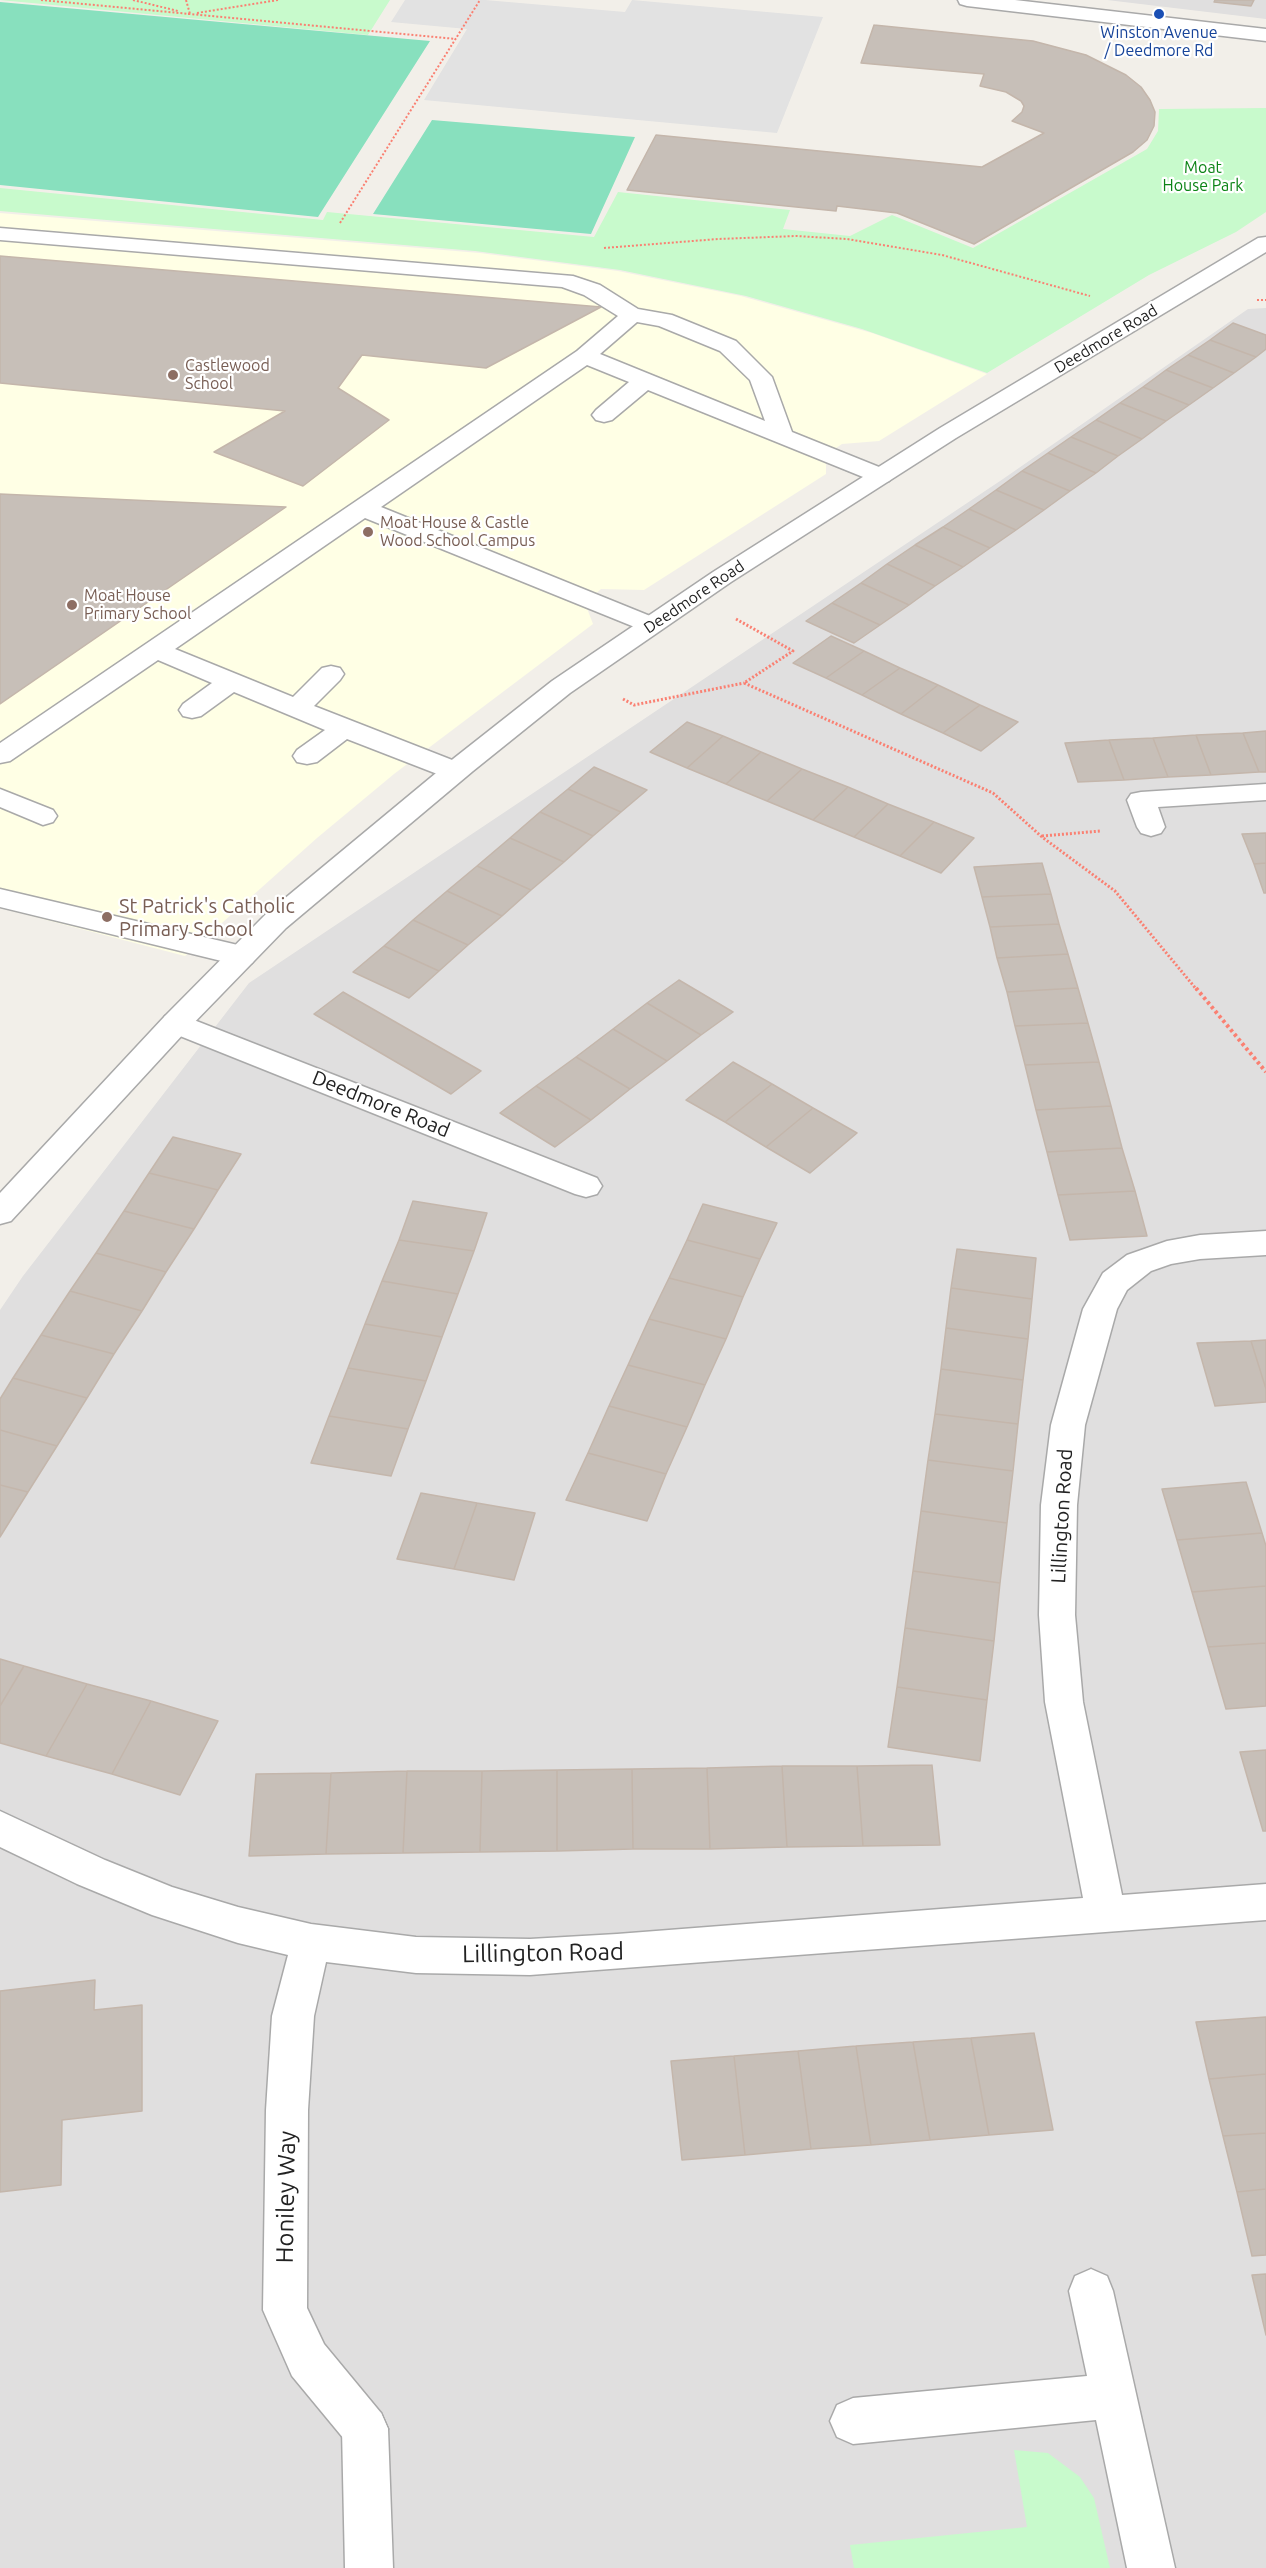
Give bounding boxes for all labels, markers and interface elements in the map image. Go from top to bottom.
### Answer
marker: Winston Avenue / Deedmore Rd [1152,7,1166,21]
place label: Winston Avenue / Deedmore Rd [1100,23,1218,61]
park label: Moat House Park [1163,158,1243,196]
street label: Deedmore Road [1051,301,1161,377]
place label: Castlewood School [185,356,270,394]
marker: Castlewood School [166,368,180,382]
place label: Moat House & Castle Wood School Campus [380,513,535,551]
marker: Moat House & Castle Wood School Campus [361,525,375,539]
street label: Deedmore Road [640,556,748,638]
place label: Moat House Primary School [84,586,191,624]
marker: Moat House Primary School [65,598,79,612]
place label: St Patrick's Catholic Primary School [119,894,295,941]
marker: St Patrick's Catholic Primary School [100,910,114,924]
street label: Deedmore Road [309,1066,453,1142]
street label: Lillington Road [1046,1448,1078,1584]
street label: Lillington Road [462,1937,624,1969]
street label: Honiley Way [270,2131,302,2263]

